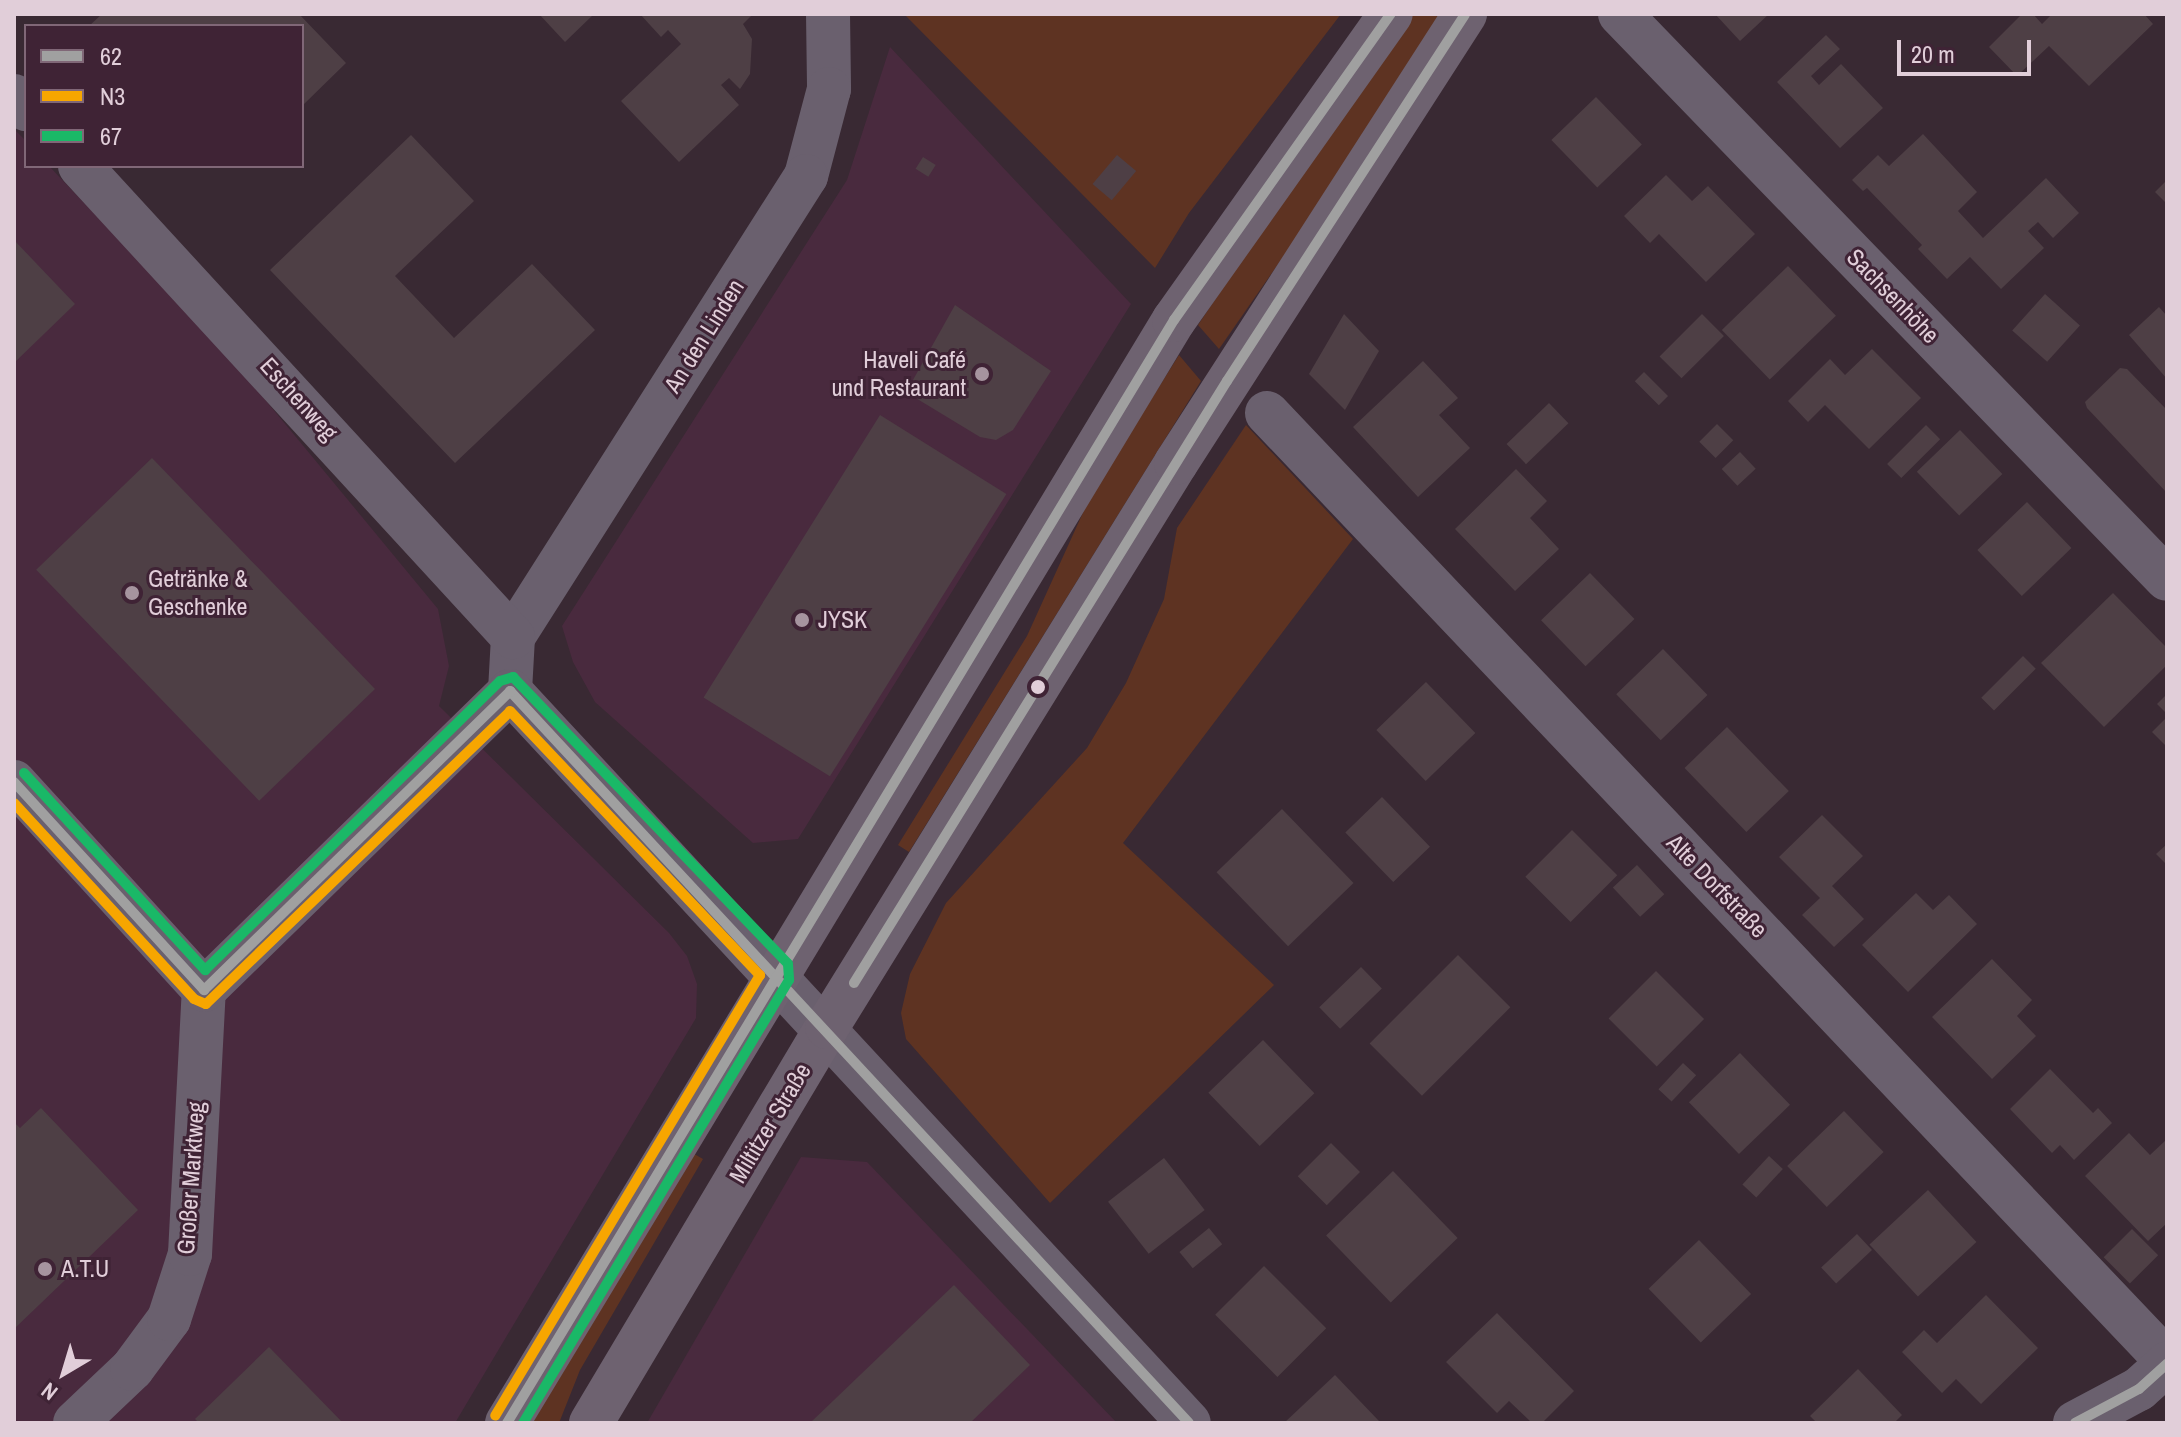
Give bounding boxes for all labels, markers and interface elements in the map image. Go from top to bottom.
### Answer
legend [24,24,304,168]
scale bar [1901,24,2035,74]
text: 20 m [1911,38,1955,70]
text: 62 [100,40,122,72]
text: N3 [100,80,125,112]
text: 67 [100,120,122,152]
street label: Sachsenhöhe [1841,243,1945,349]
street label: An den Linden [658,274,750,398]
place label: Haveli Café und Restaurant [831,346,966,402]
street label: Eschenweg [254,352,344,446]
marker: Haveli Café und Restaurant [973,365,991,383]
place label: Getränke & Geschenke [148,565,248,621]
marker: Getränke & Geschenke [123,584,141,602]
place label: JYSK [818,606,867,634]
marker: JYSK [793,611,811,629]
unlabelled marker [1030,679,1046,695]
street label: Alte Dorfstraße [1661,828,1773,944]
street label: Miltitzer Straße [723,1058,817,1188]
street label: Großer Marktweg [171,1101,211,1255]
place label: A.T.U [61,1255,109,1283]
marker: A.T.U [36,1260,54,1278]
north arrow [24,1333,104,1413]
text: N [35,1376,64,1408]

